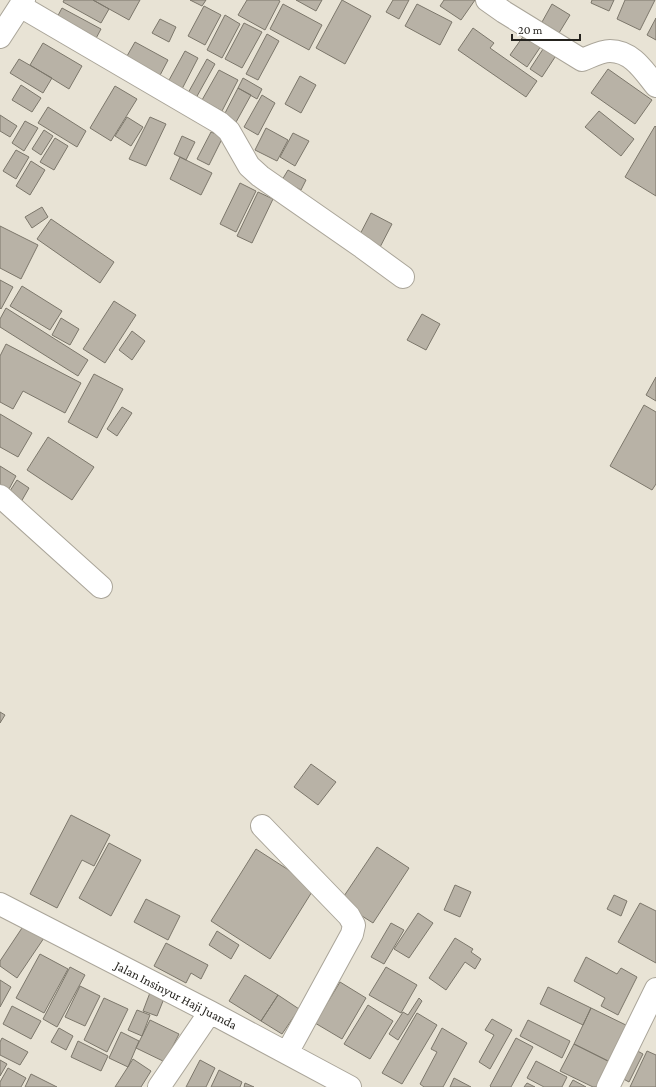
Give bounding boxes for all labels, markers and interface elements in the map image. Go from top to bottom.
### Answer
scale bar [512,16,580,42]
text: 20 m [518,23,543,37]
street label: Jalan Insinyur Haji Juanda [111,957,240,1033]

